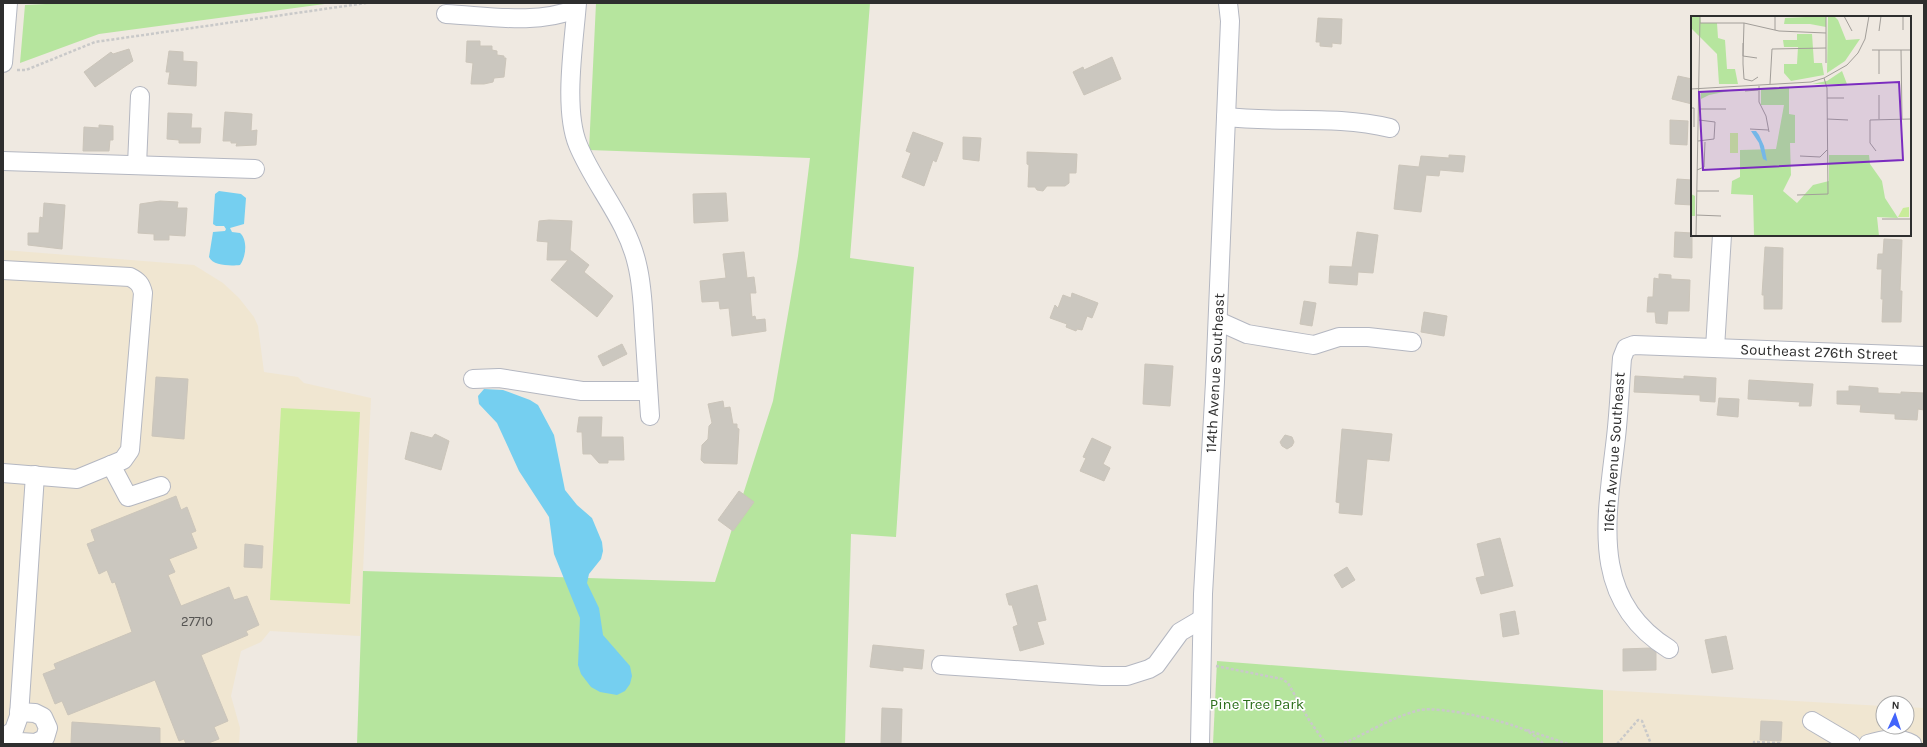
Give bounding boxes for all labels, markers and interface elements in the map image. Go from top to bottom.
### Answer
inset map [1691,16,1911,236]
street label: 114th Avenue Southeast [1202,292,1228,453]
street label: Southeast 276th Street [1740,340,1899,364]
street label: 116th Avenue Southeast [1599,371,1629,533]
house number: 27710 [181,614,213,629]
park label: Pine Tree Park [1210,695,1304,713]
north arrow [1875,695,1915,735]
text: N [1891,699,1900,712]

